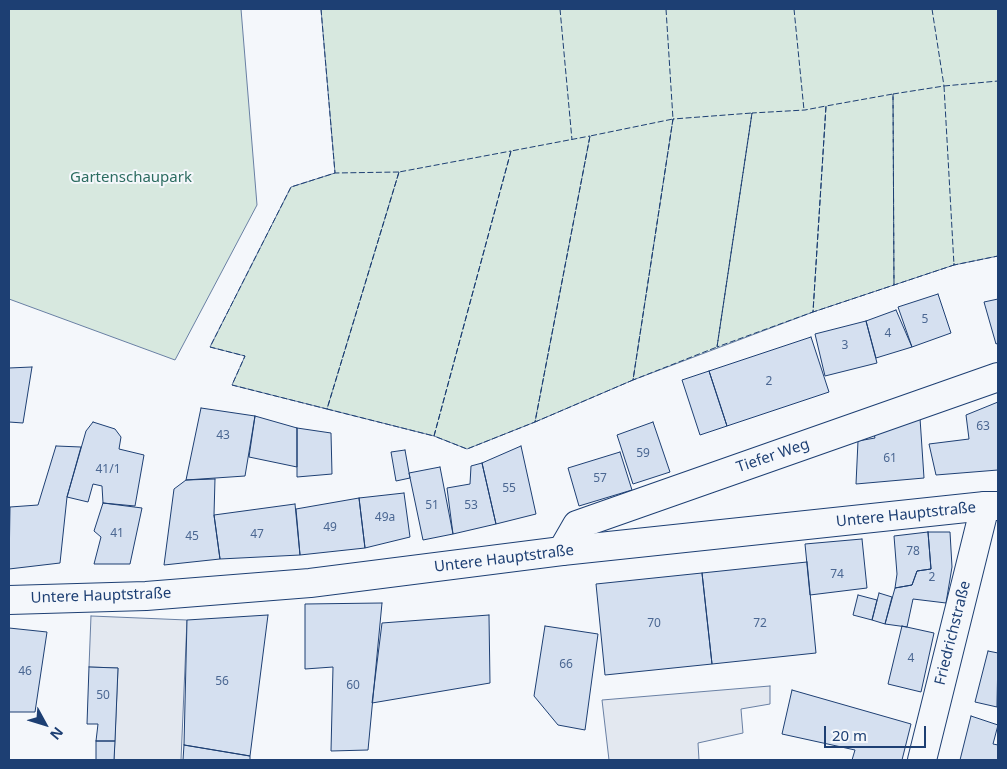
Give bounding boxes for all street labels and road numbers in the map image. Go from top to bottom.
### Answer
street label: Tiefer Weg [734,435,812,477]
street label: Untere Hauptstraße [835,499,977,531]
street label: Untere Hauptstraße [433,541,575,577]
street label: Friedrichstraße [931,579,975,687]
street label: Untere Hauptstraße [30,585,172,607]

